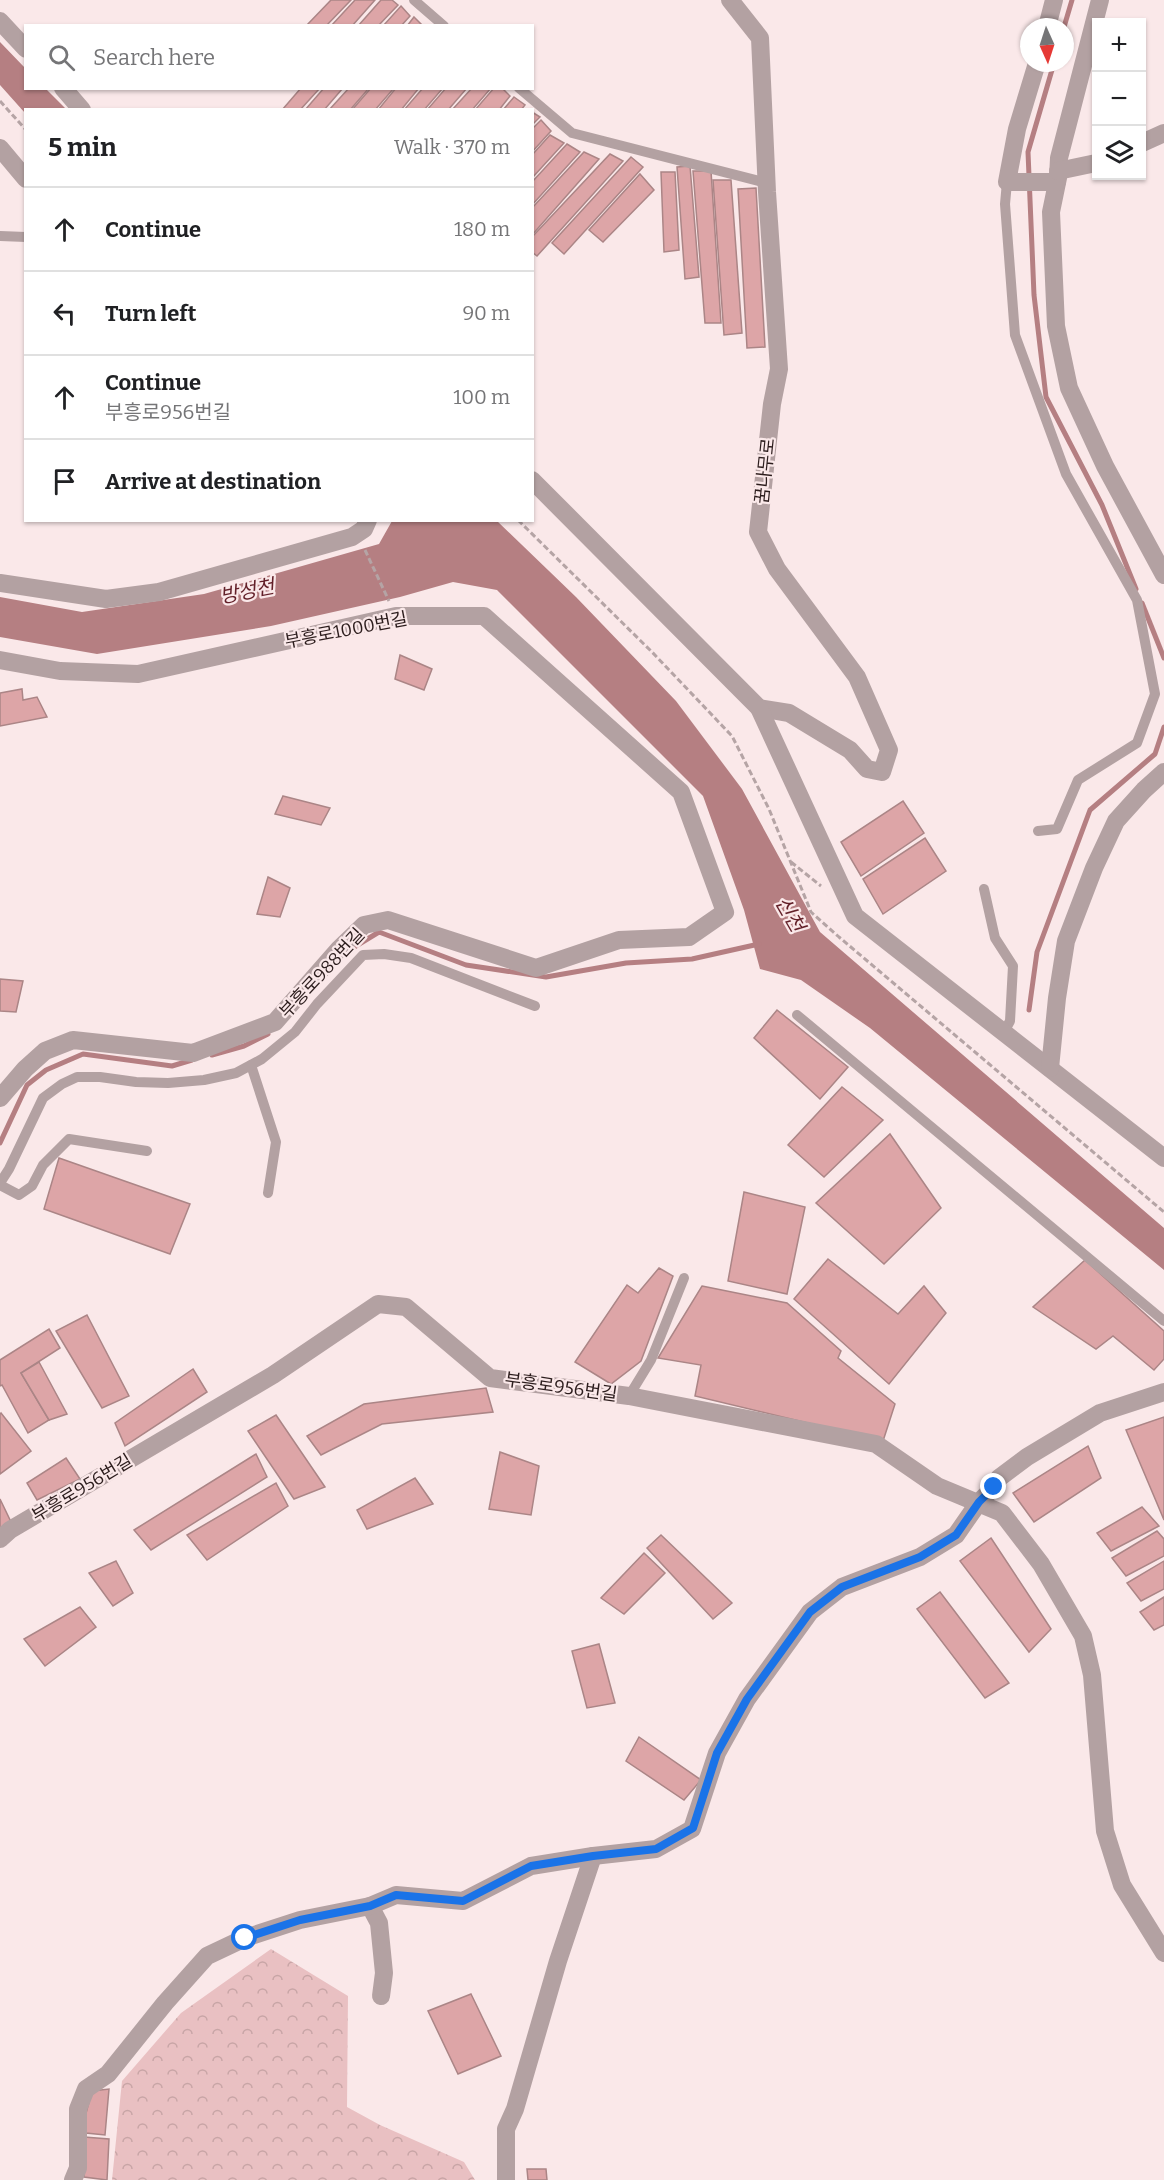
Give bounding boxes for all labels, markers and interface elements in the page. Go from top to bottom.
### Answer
north arrow [1020,18,1074,72]
map controls [1092,18,1146,180]
button: + [1092,18,1146,72]
search box [24,24,534,90]
icon: search [45,41,78,74]
text: Search here [93,44,215,71]
button: − [1092,72,1146,126]
button: layers [1092,126,1146,180]
text: 5 min [48,132,117,163]
text: Walk · 370 m [394,135,510,159]
icon: ahead [48,213,81,246]
text: Continue [105,216,201,243]
text: 180 m [454,217,510,241]
icon: left [48,297,81,330]
text: Turn left [105,300,197,327]
text: 90 m [462,301,510,325]
text: Continue [105,369,201,396]
icon: ahead [48,381,81,414]
text: 100 m [453,385,510,409]
text: 부흥로956번길 [105,400,231,424]
street label: 꿈나무로 [751,437,779,505]
icon: arrive [48,465,81,498]
text: Arrive at destination [105,468,321,495]
water label: 방성천 [218,573,279,608]
street label: 부흥로1000번길 [283,607,409,653]
water label: 신천 [770,892,811,938]
street label: 부흥로988번길 [275,923,369,1023]
street label: 부흥로956번길 [503,1368,619,1406]
street label: 부흥로956번길 [28,1449,136,1527]
route end [980,1473,1006,1499]
route start [231,1924,257,1950]

